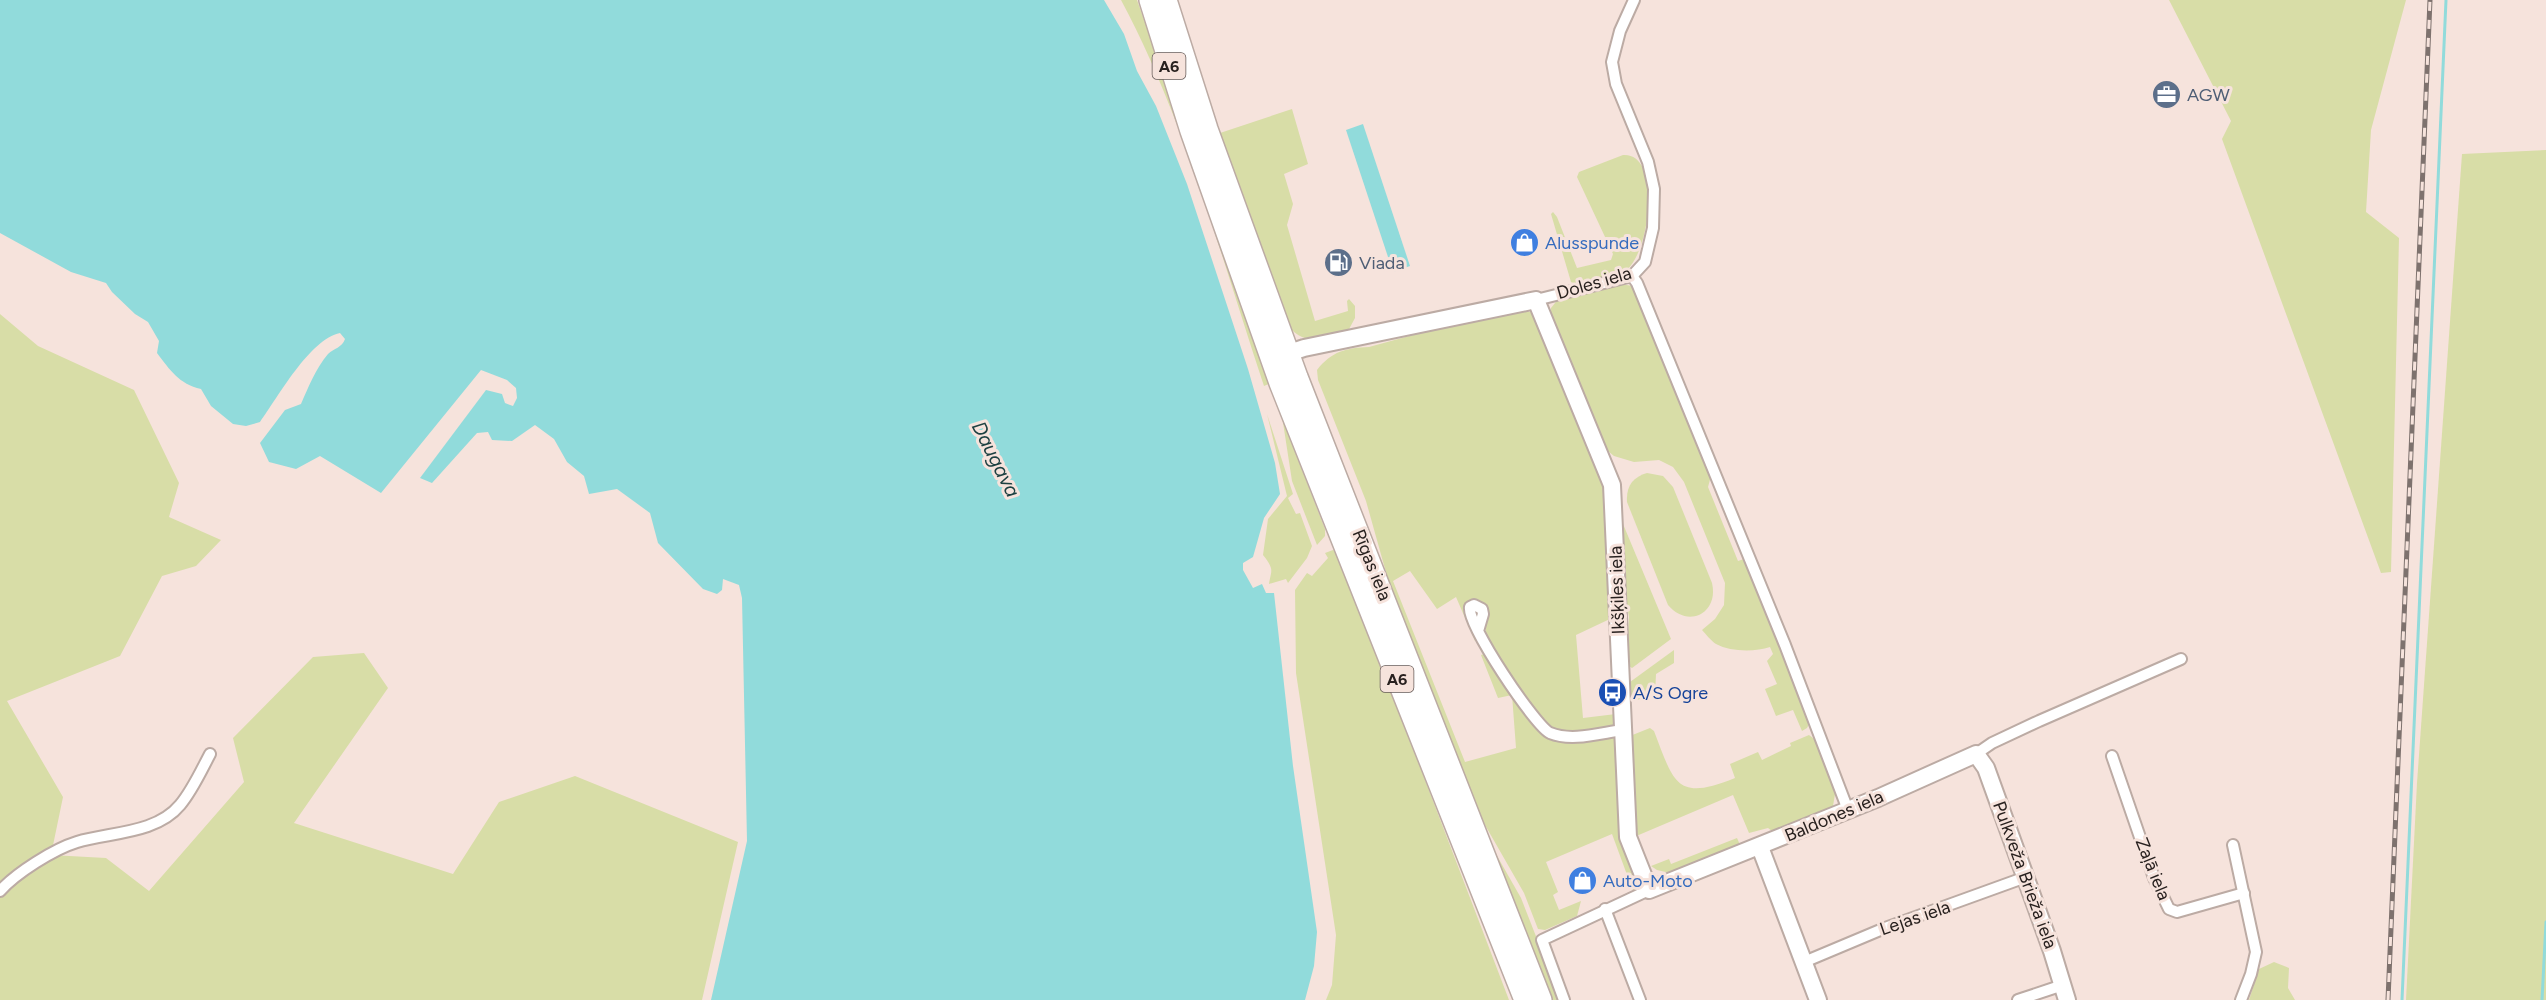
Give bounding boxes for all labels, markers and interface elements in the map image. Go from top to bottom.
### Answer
road number: A6 [1152,53,1186,79]
office icon: AGW [2150,79,2182,111]
place label: AGW [2187,84,2230,106]
shop icon: Alusspunde [1508,227,1540,259]
place label: Alusspunde [1545,232,1639,254]
fuel station icon: Viada [1322,247,1354,279]
place label: Viada [1359,252,1405,274]
street label: Doles iela [1554,262,1634,304]
water label: Daugava [967,417,1025,501]
street label: Rīgas iela [1348,526,1396,604]
street label: Ikšķiles iela [1604,545,1630,635]
road number: A6 [1380,666,1414,692]
bus stop icon: A/S Ogre [1596,677,1628,709]
place label: A/S Ogre [1633,682,1708,704]
street label: Baldones iela [1781,785,1887,847]
street label: Pulkveža Brieža iela [1988,798,2062,952]
street label: Zaļā iela [2131,835,2175,903]
shop icon: Auto-Moto [1566,865,1598,897]
place label: Auto-Moto [1603,870,1693,892]
street label: Lejas iela [1877,896,1953,940]

